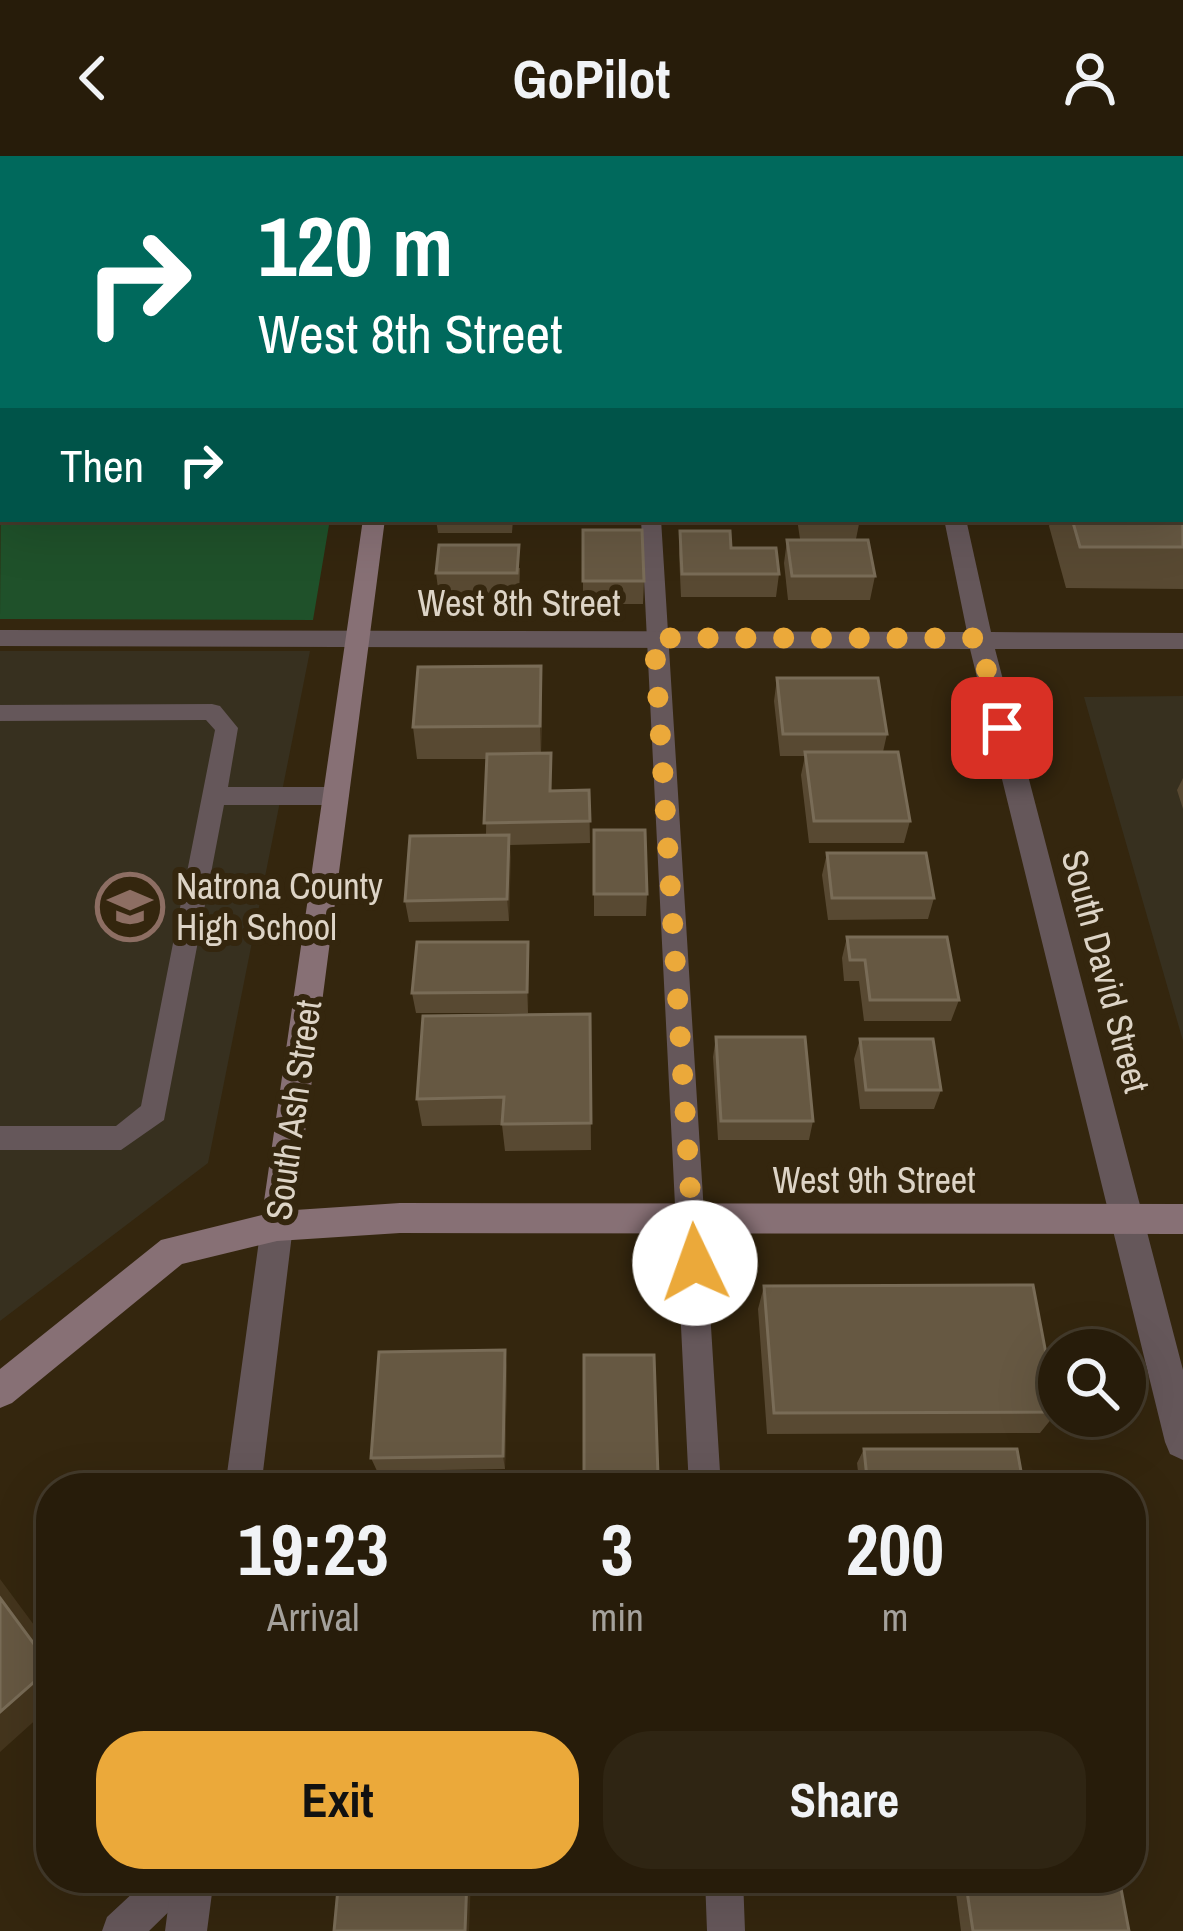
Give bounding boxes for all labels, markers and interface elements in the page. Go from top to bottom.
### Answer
text: GoPilot [513,42,670,115]
icon: back [60,45,126,111]
icon: person [1057,45,1123,111]
text: 120 m [258,189,453,302]
icon: right [60,204,216,360]
text: West 8th Street [258,297,562,370]
icon: right [168,432,234,498]
text: Then [60,435,144,496]
street label: West 8th Street [418,579,620,627]
pin [951,677,1053,779]
icon: arrive [969,695,1035,761]
street label: South David Street [1051,844,1161,1098]
place label: Natrona County High School [176,862,383,951]
school or university icon: Natrona County High School [95,872,165,942]
street label: South Ash Street [254,997,332,1223]
street label: West 9th Street [773,1156,975,1204]
position arrow [632,1200,758,1326]
map controls [1038,1329,1146,1437]
button: search [1038,1329,1146,1437]
text: 19:23 [238,1500,389,1597]
text: 3 [601,1500,634,1597]
text: 200 [846,1500,944,1597]
text: Arrival [267,1591,359,1643]
text: min [591,1591,644,1643]
text: m [882,1591,908,1643]
button: Exit [96,1731,579,1869]
button: Share [603,1731,1086,1869]

